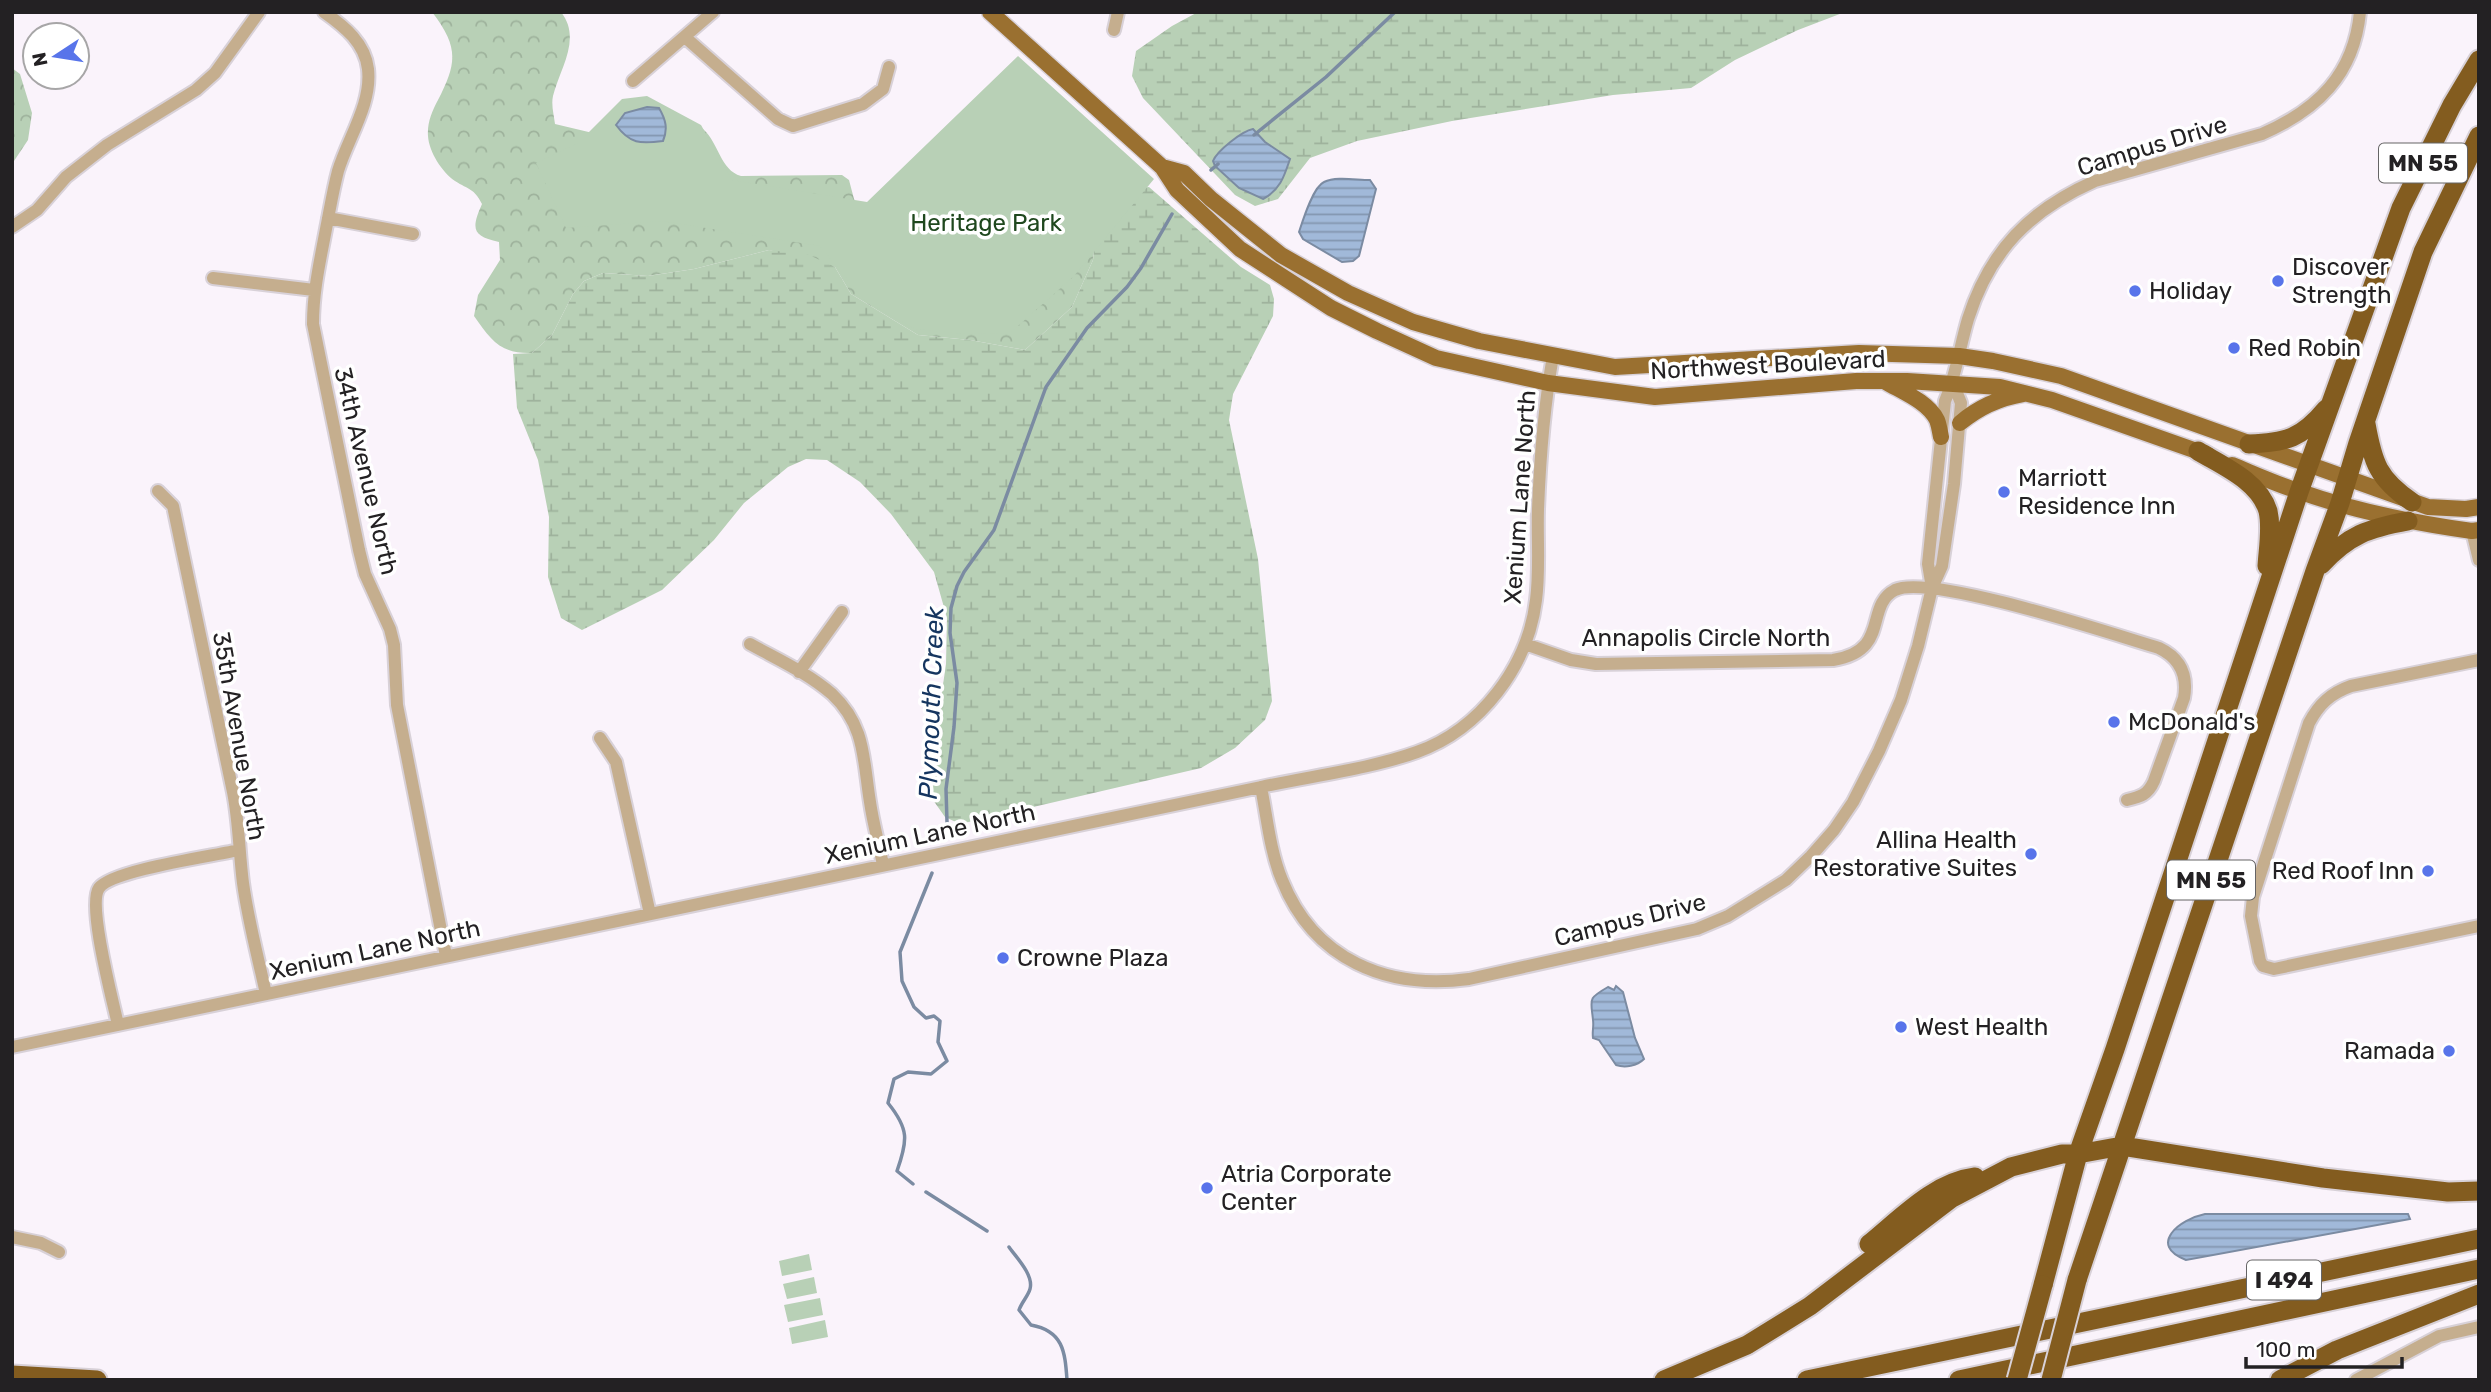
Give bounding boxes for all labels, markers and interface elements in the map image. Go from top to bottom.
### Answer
north arrow [21,21,91,91]
text: N [27,50,53,69]
street label: Campus Drive [2074,110,2230,182]
road number: MN 55 [2379,144,2467,182]
park label: Heritage Park [910,209,1062,237]
place label: Discover Strength [2292,253,2392,309]
marker: Discover Strength [2270,273,2286,289]
place label: Holiday [2149,277,2232,305]
marker: Holiday [2127,283,2143,299]
place label: Red Robin [2248,334,2361,362]
marker: Red Robin [2226,340,2242,356]
street label: Northwest Boulevard [1650,345,1886,385]
street label: 34th Avenue North [329,365,403,577]
street label: Xenium Lane North [1499,389,1541,605]
place label: Marriott Residence Inn [2018,464,2176,520]
marker: Marriott Residence Inn [1996,484,2012,500]
water label: Plymouth Creek [913,605,950,800]
street label: Annapolis Circle North [1582,624,1830,652]
street label: 35th Avenue North [207,629,271,843]
place label: McDonald's [2128,708,2255,736]
marker: McDonald's [2106,714,2122,730]
street label: Xenium Lane North [822,798,1038,870]
place label: Allina Health Restorative Suites [1813,826,2017,882]
marker: Allina Health Restorative Suites [2023,846,2039,862]
place label: Red Roof Inn [2272,857,2414,885]
road number: MN 55 [2167,860,2255,900]
marker: Red Roof Inn [2420,863,2436,879]
street label: Campus Drive [1551,888,1709,952]
street label: Xenium Lane North [267,914,483,986]
place label: Crowne Plaza [1017,944,1168,972]
marker: Crowne Plaza [995,950,1011,966]
place label: West Health [1915,1013,2048,1041]
marker: West Health [1893,1019,1909,1035]
place label: Ramada [2344,1037,2435,1065]
marker: Ramada [2441,1043,2457,1059]
place label: Atria Corporate Center [1221,1160,1392,1216]
marker: Atria Corporate Center [1199,1180,1215,1196]
road number: I 494 [2247,1260,2321,1300]
scale bar [2246,1326,2402,1370]
text: 100 m [2256,1337,2315,1362]

